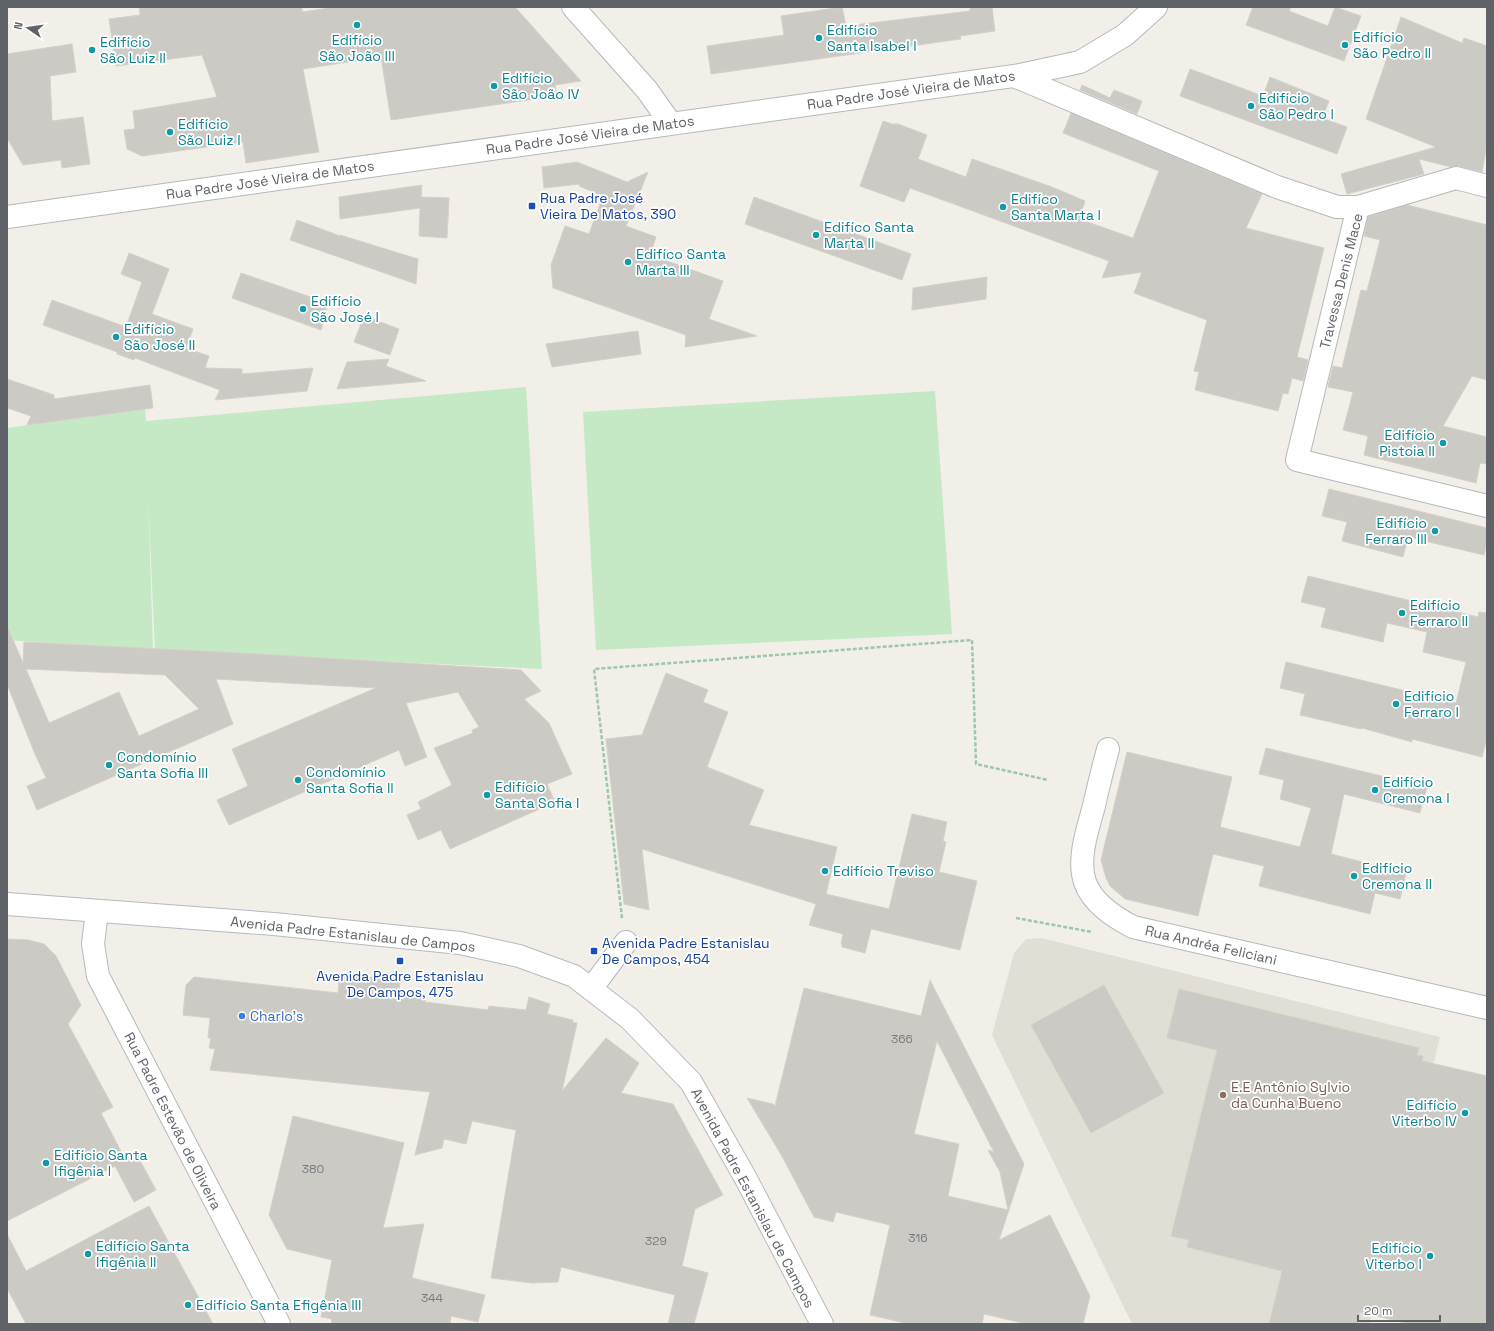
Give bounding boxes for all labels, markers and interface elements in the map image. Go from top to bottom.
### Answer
north arrow [8,8,48,48]
marker: Edifício São João III [352,20,362,30]
text: N [11,21,26,31]
place label: Edifício Santa Isabel I [827,21,917,55]
place label: Edifício São Pedro II [1353,28,1431,62]
place label: Edifício São João III [319,31,395,65]
place label: Edifício São Luiz II [100,33,166,67]
marker: Edifício Santa Isabel I [814,33,824,43]
marker: Edifício São Pedro II [1340,40,1350,50]
marker: Edifício São Luiz II [87,45,97,55]
street label: Rua Padre José Vieira de Matos [806,66,1016,114]
place label: Edifício São João IV [502,69,580,103]
marker: Edifício São João IV [489,81,499,91]
place label: Edifício São Pedro I [1259,89,1334,123]
marker: Edifício São Pedro I [1246,101,1256,111]
street label: Rua Padre José Vieira de Matos [485,111,695,159]
place label: Edifício São Luiz I [178,115,241,149]
marker: Edifício São Luiz I [165,127,175,137]
street label: Rua Padre José Vieira de Matos [165,156,375,204]
place label: Rua Padre José Vieira De Matos, 390 [540,189,676,223]
place label: Edifíco Santa Marta I [1011,190,1101,224]
marker: Rua Padre José Vieira De Matos, 390 [527,201,537,211]
marker: Edifíco Santa Marta I [998,202,1008,212]
street label: Travessa Denis Mace [1315,211,1367,351]
place label: Edifíco Santa Marta II [824,218,914,252]
marker: Edifíco Santa Marta II [811,230,821,240]
place label: Edifíco Santa Marta III [636,245,726,279]
marker: Edifíco Santa Marta III [623,257,633,267]
place label: Edifício São José I [311,292,379,326]
marker: Edifício São José I [298,304,308,314]
place label: Edifício São José II [124,320,195,354]
marker: Edifício São José II [111,332,121,342]
place label: Edifício Pistoia II [1379,426,1435,460]
marker: Edifício Pistoia II [1438,438,1448,448]
place label: Edifício Ferraro III [1365,514,1427,548]
marker: Edifício Ferraro III [1430,526,1440,536]
place label: Edifício Ferraro II [1410,596,1468,630]
marker: Edifício Ferraro II [1397,608,1407,618]
place label: Edifício Ferraro I [1404,687,1459,721]
marker: Edifício Ferraro I [1391,699,1401,709]
place label: Condomínio Santa Sofia III [117,748,208,782]
marker: Condomínio Santa Sofia III [104,760,114,770]
place label: Condomínio Santa Sofia II [306,763,394,797]
place label: Edifício Cremona I [1383,773,1450,807]
marker: Condomínio Santa Sofia II [293,775,303,785]
place label: Edifício Santa Sofia I [495,778,579,812]
marker: Edifício Cremona I [1370,785,1380,795]
marker: Edifício Santa Sofia I [482,790,492,800]
place label: Edifício Cremona II [1362,859,1432,893]
place label: Edifício Treviso [833,862,934,880]
marker: Edifício Treviso [820,866,830,876]
marker: Edifício Cremona II [1349,871,1359,881]
street label: Avenida Padre Estanislau de Campos [230,912,476,956]
street label: Rua Andréa Feliciani [1143,921,1279,969]
place label: Avenida Padre Estanislau De Campos, 454 [602,934,770,968]
marker: Avenida Padre Estanislau De Campos, 454 [589,946,599,956]
marker: Avenida Padre Estanislau De Campos, 475 [395,956,405,966]
place label: Avenida Padre Estanislau De Campos, 475 [316,967,484,1001]
place label: Charlo's [250,1007,303,1025]
marker: Charlo's [237,1011,247,1021]
street label: Rua Padre Estevão de Oliveira [120,1029,226,1213]
house number: 366 [891,1031,913,1047]
place label: E.E Antônio Sylvio da Cunha Bueno [1231,1078,1350,1112]
street label: Avenida Padre Estanislau de Campos [687,1085,819,1311]
marker: E.E Antônio Sylvio da Cunha Bueno [1218,1090,1228,1100]
place label: Edifício Viterbo IV [1392,1096,1457,1130]
marker: Edifício Viterbo IV [1460,1108,1470,1118]
place label: Edifício Santa Ifigênia I [54,1146,147,1180]
marker: Edifício Santa Ifigênia I [41,1158,51,1168]
house number: 380 [302,1161,324,1177]
house number: 316 [908,1230,928,1246]
house number: 329 [645,1233,667,1249]
place label: Edifício Santa Ifigênia II [96,1237,189,1271]
place label: Edifício Viterbo I [1365,1239,1422,1273]
marker: Edifício Santa Ifigênia II [83,1249,93,1259]
marker: Edifício Viterbo I [1425,1251,1435,1261]
house number: 344 [421,1290,444,1306]
place label: Edifício Santa Efigênia III [196,1296,361,1314]
scale bar [1358,1297,1440,1323]
marker: Edifício Santa Efigênia III [183,1300,193,1310]
text: 20 m [1364,1303,1392,1319]

